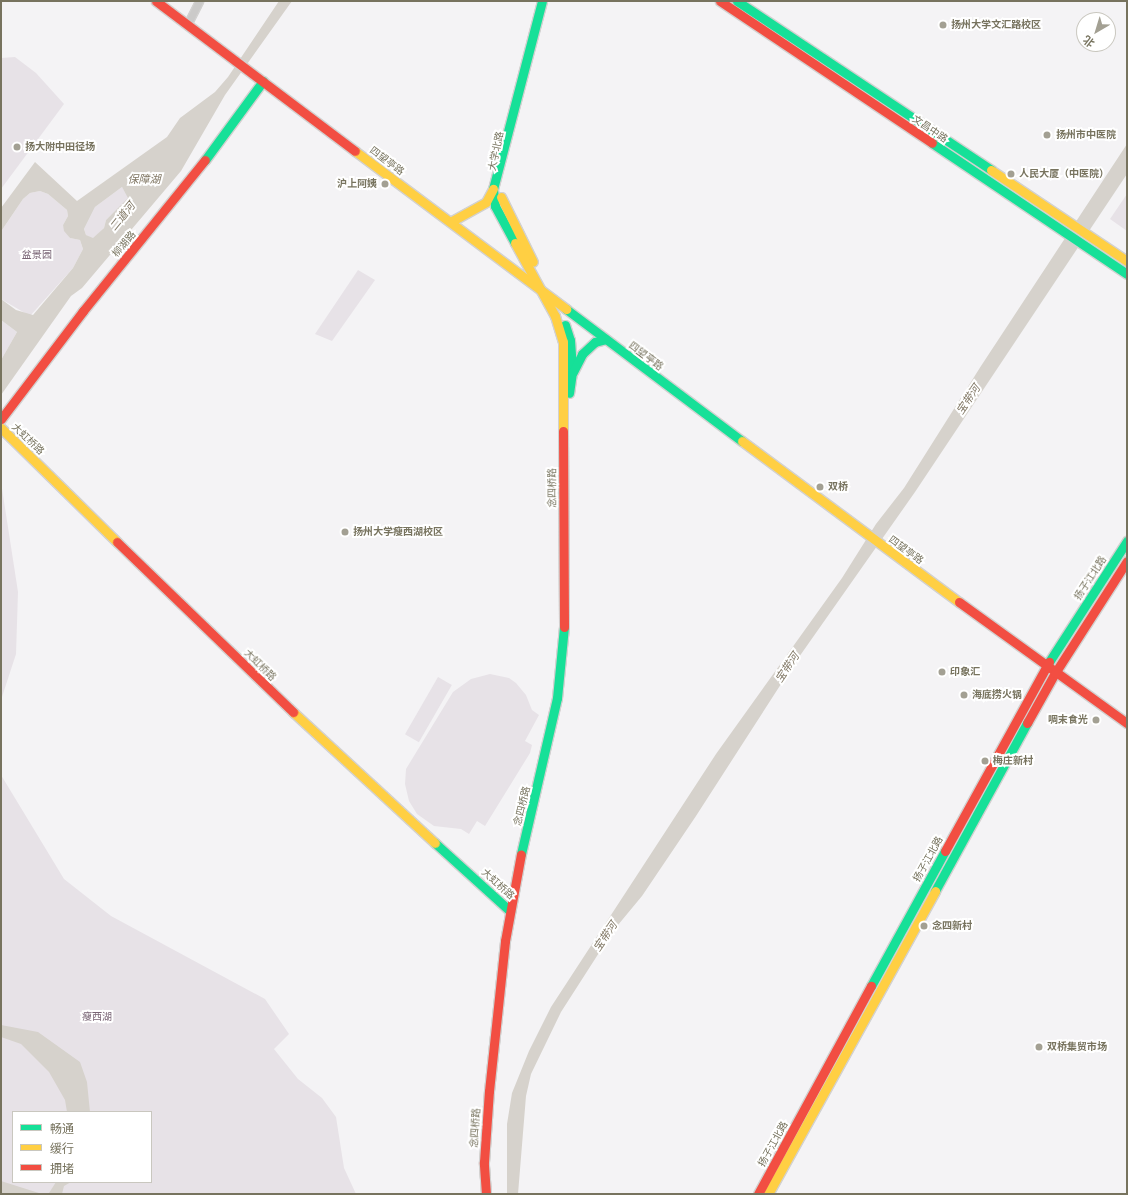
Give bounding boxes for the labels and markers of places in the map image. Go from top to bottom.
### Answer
place label: 扬州大学文汇路校区 [951,19,1041,31]
marker: 扬州大学文汇路校区 [938,20,948,30]
marker: 扬州市中医院 [1041,129,1053,141]
place label: 扬州市中医院 [1056,129,1116,141]
place label: 扬大附中田径场 [25,141,95,153]
marker: 扬大附中田径场 [12,142,22,152]
place label: 人民大厦（中医院） [1019,168,1109,180]
marker: 人民大厦（中医院） [1006,169,1016,179]
place label: 沪上阿姨 [337,178,377,190]
marker: 沪上阿姨 [380,179,390,189]
place label: 双桥 [828,481,848,493]
marker: 双桥 [815,482,825,492]
place label: 扬州大学瘦西湖校区 [353,526,443,538]
marker: 扬州大学瘦西湖校区 [340,527,350,537]
place label: 印象汇 [950,666,980,678]
marker: 印象汇 [937,667,947,677]
place label: 海底捞火锅 [972,689,1022,701]
marker: 海底捞火锅 [959,690,969,700]
place label: 啁末食光 [1048,714,1088,726]
marker: 啁末食光 [1091,715,1101,725]
place label: 梅庄新村 [993,755,1033,767]
marker: 梅庄新村 [980,756,990,766]
place label: 念四新村 [932,920,972,932]
marker: 念四新村 [919,921,929,931]
place label: 双桥集贸市场 [1047,1041,1107,1053]
marker: 双桥集贸市场 [1034,1042,1044,1052]

